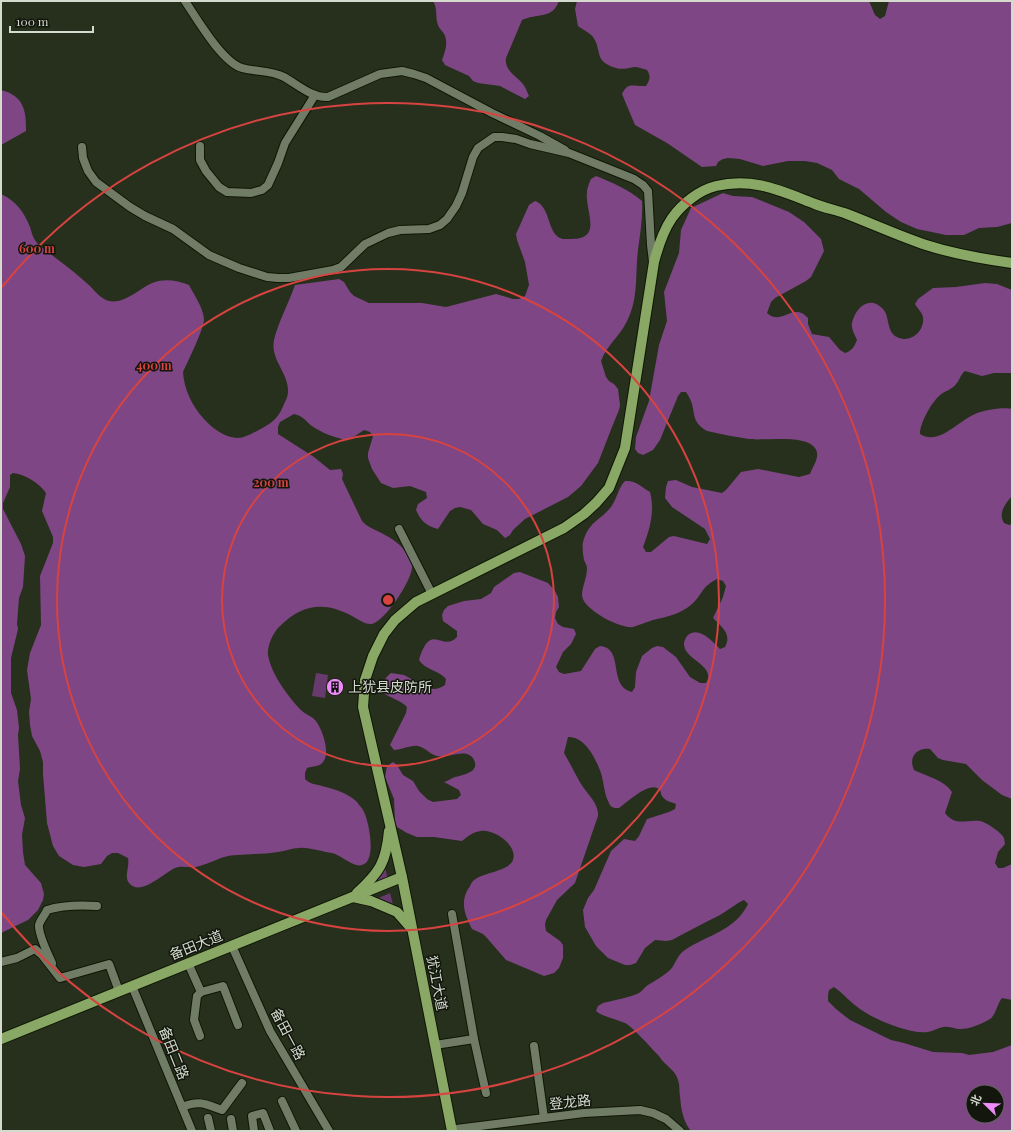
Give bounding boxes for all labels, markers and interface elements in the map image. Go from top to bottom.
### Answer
scale bar [10,8,93,34]
text: 100 m [16,13,49,29]
text: 600 m [19,240,55,256]
text: 400 m [136,357,172,373]
text: 200 m [253,474,289,490]
centre of rings [381,593,395,607]
building icon: 上犹县皮防所 [325,677,345,697]
place label: 上犹县皮防所 [348,677,432,696]
street label: 备田大道 [166,925,225,964]
street label: 犹江大道 [423,954,452,1012]
street label: 备田一路 [267,1005,310,1063]
street label: 备田二路 [155,1023,194,1082]
north arrow [965,1084,1005,1124]
street label: 登龙路 [548,1090,592,1113]
text: 北 [966,1092,984,1108]

